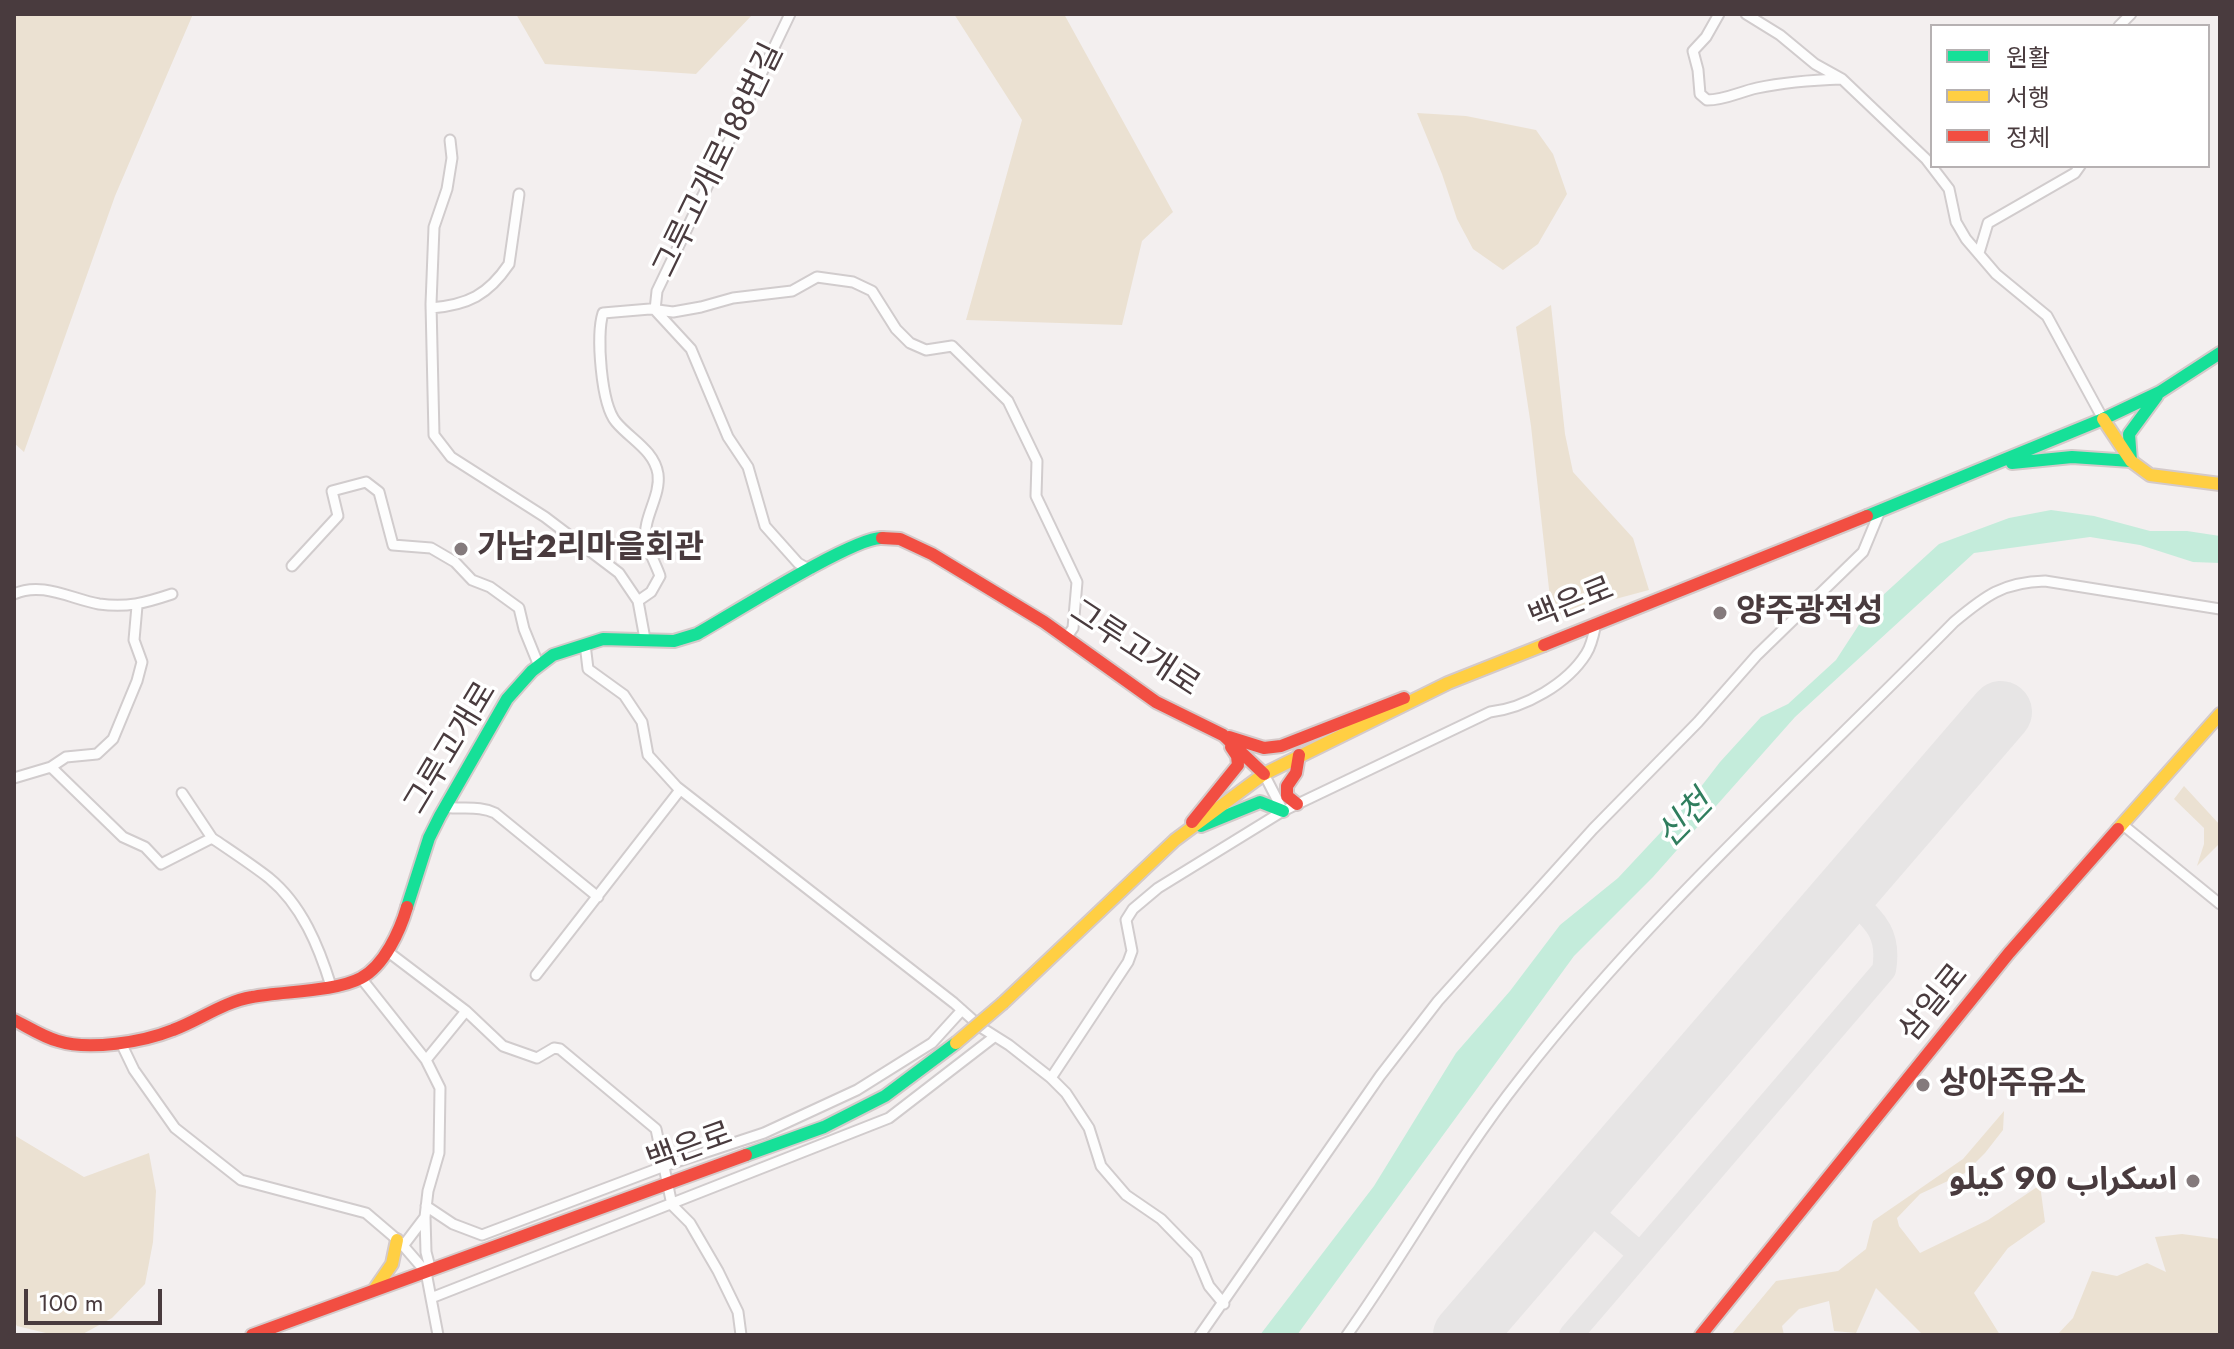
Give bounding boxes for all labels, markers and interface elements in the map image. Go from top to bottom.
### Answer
legend [1930,24,2210,168]
street label: 그루고개로188번길 [647,38,793,284]
text: 원활 [2006,40,2050,75]
text: 서행 [2006,80,2050,115]
text: 정체 [2006,120,2050,155]
place label: 가납2리마을회관 [477,530,704,568]
marker: 가납2리마을회관 [452,540,470,558]
street label: 백은로 [1524,571,1620,639]
street label: 그루고개로 [1062,594,1206,706]
place label: 양주광적성 [1736,594,1883,632]
marker: 양주광적성 [1711,604,1729,622]
street label: 그루고개로 [398,676,506,822]
water label: 신천 [1650,784,1722,858]
street label: 삼일로 [1892,958,1978,1050]
place label: 상아주유소 [1939,1066,2086,1104]
marker: 상아주유소 [1914,1076,1932,1094]
street label: 백은로 [642,1116,738,1182]
place label: اسكراب 90 كيلو [1949,1162,2177,1200]
marker: اسكراب 90 كيلو [2184,1172,2202,1190]
scale bar [28,1273,166,1323]
text: 100 m [38,1285,104,1320]

